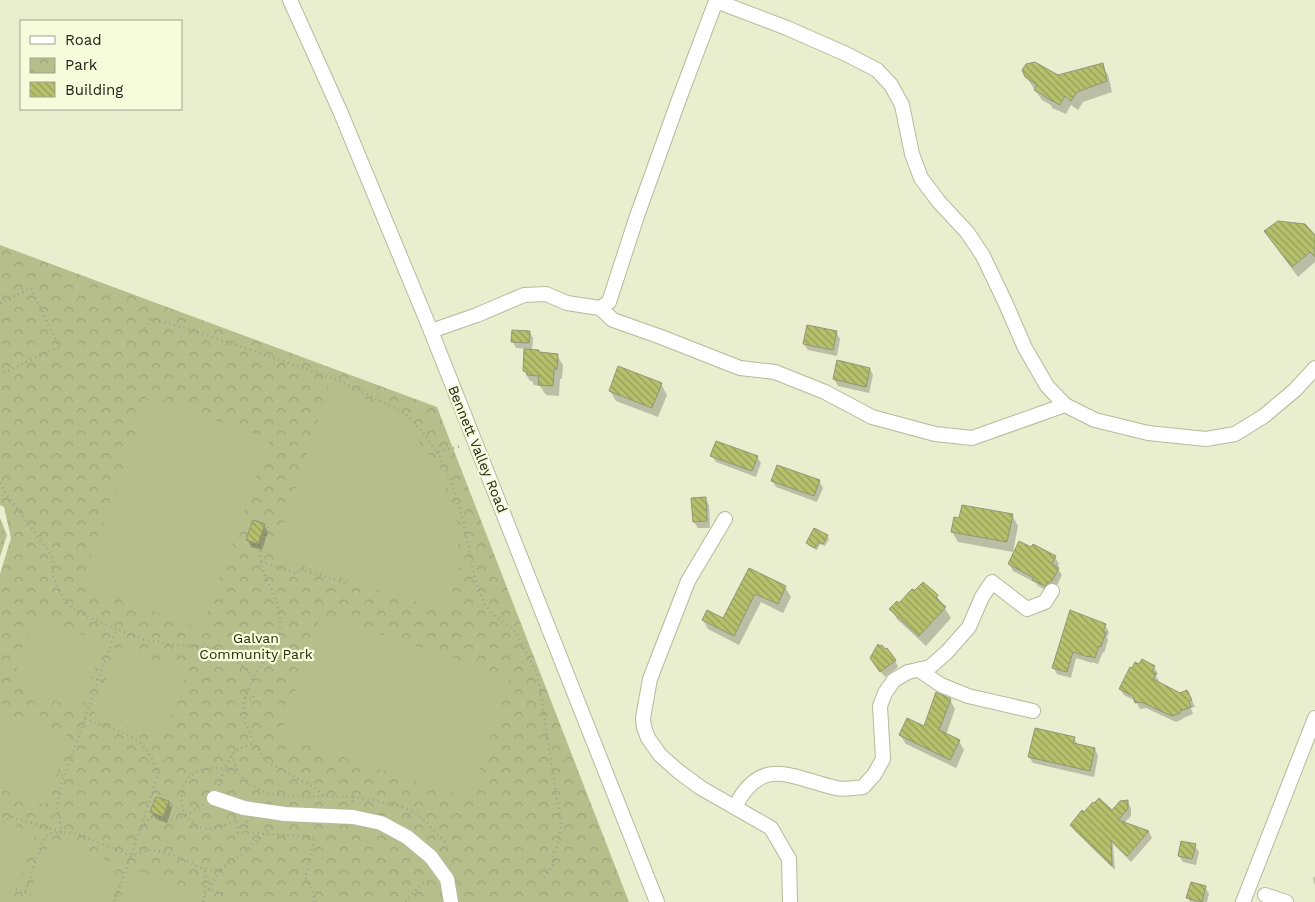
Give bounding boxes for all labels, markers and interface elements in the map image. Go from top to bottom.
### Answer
legend [20,20,182,110]
text: Road [65,31,102,49]
text: Park [65,56,98,74]
text: Building [65,81,123,99]
street label: Bennett Valley Road [445,383,511,515]
park label: Galvan Community Park [199,630,313,662]

